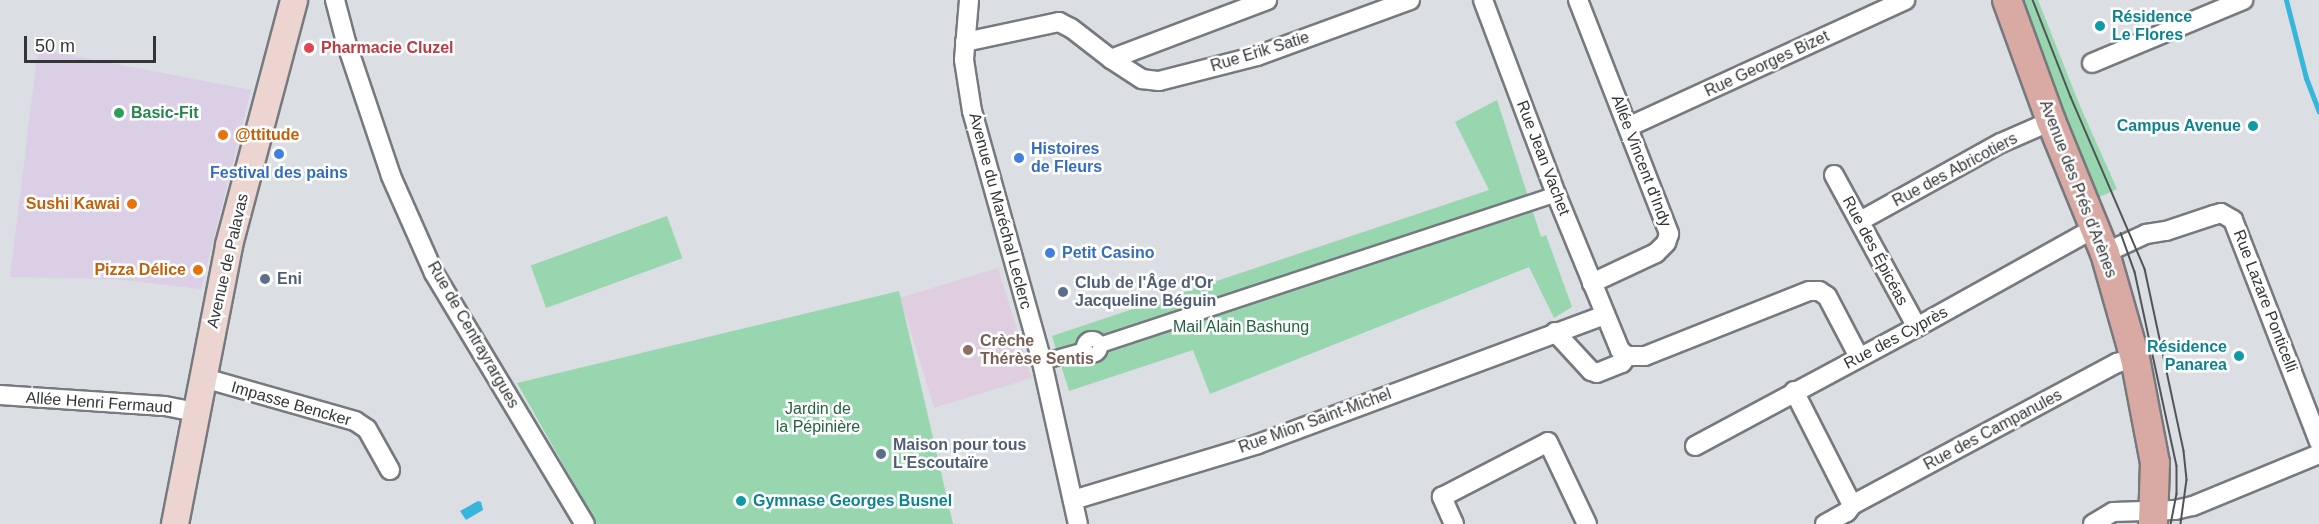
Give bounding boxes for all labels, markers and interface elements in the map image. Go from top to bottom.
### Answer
place label: Résidence Le Flores [2112,7,2192,45]
marker: Résidence Le Flores [2093,19,2107,33]
scale bar [27,24,159,62]
street label: Rue Georges Bizet [1702,27,1832,101]
street label: Rue Erik Satie [1208,28,1312,76]
text: 50 m [35,36,75,56]
place label: Pharmacie Cluzel [321,38,454,58]
marker: Pharmacie Cluzel [302,41,316,55]
street label: Allée Vincent d'Indy [1607,92,1675,230]
street label: Avenue des Prés d'Arènes [2035,97,2121,281]
street label: Rue Jean Vachet [1512,98,1574,218]
place label: Basic-Fit [131,103,199,123]
marker: Basic-Fit [112,106,126,120]
street label: Avenue du Maréchal Leclerc [965,111,1035,311]
place label: Campus Avenue [2116,116,2241,136]
marker: Campus Avenue [2246,119,2260,133]
place label: @ttitude [235,125,299,145]
marker: @ttitude [216,128,230,142]
street label: Rue des Abricotiers [1889,129,2021,211]
place label: Histoires de Fleurs [1031,139,1102,177]
marker: Festival des pains [272,147,286,161]
marker: Histoires de Fleurs [1012,151,1026,165]
place label: Festival des pains [210,163,348,183]
street label: Avenue de Palavas [203,192,253,330]
street label: Rue des Épicéas [1838,193,1912,309]
place label: Sushi Kawai [26,194,120,214]
marker: Sushi Kawai [125,197,139,211]
street label: Rue Lazare Ponticelli [2229,227,2301,375]
place label: Petit Casino [1062,243,1154,263]
marker: Petit Casino [1043,246,1057,260]
street label: Rue de Centrayrargues [423,258,523,412]
place label: Pizza Délice [94,260,186,280]
marker: Pizza Délice [191,263,205,277]
place label: Eni [277,269,302,289]
marker: Eni [258,272,272,286]
place label: Club de l'Âge d'Or Jacqueline Béguin [1075,273,1216,311]
marker: Club de l'Âge d'Or Jacqueline Béguin [1056,285,1070,299]
street label: Rue des Cyprès [1841,303,1951,373]
park label: Mail Alain Bashung [1173,317,1309,337]
place label: Crèche Thérèse Sentis [980,331,1094,369]
place label: Résidence Panarea [2147,337,2227,375]
marker: Crèche Thérèse Sentis [961,343,975,357]
marker: Résidence Panarea [2232,349,2246,363]
street label: Impasse Bencker [229,378,353,430]
street label: Rue Mion Saint-Michel [1236,384,1394,458]
street label: Rue des Campanules [1921,385,2065,475]
street label: Allée Henri Fermaud [25,388,173,418]
park label: Jardin de la Pépinière [776,399,860,437]
place label: Maison pour tous L'Escoutaïre [893,435,1026,473]
marker: Maison pour tous L'Escoutaïre [874,447,888,461]
place label: Gymnase Georges Busnel [753,491,952,511]
marker: Gymnase Georges Busnel [734,494,748,508]

